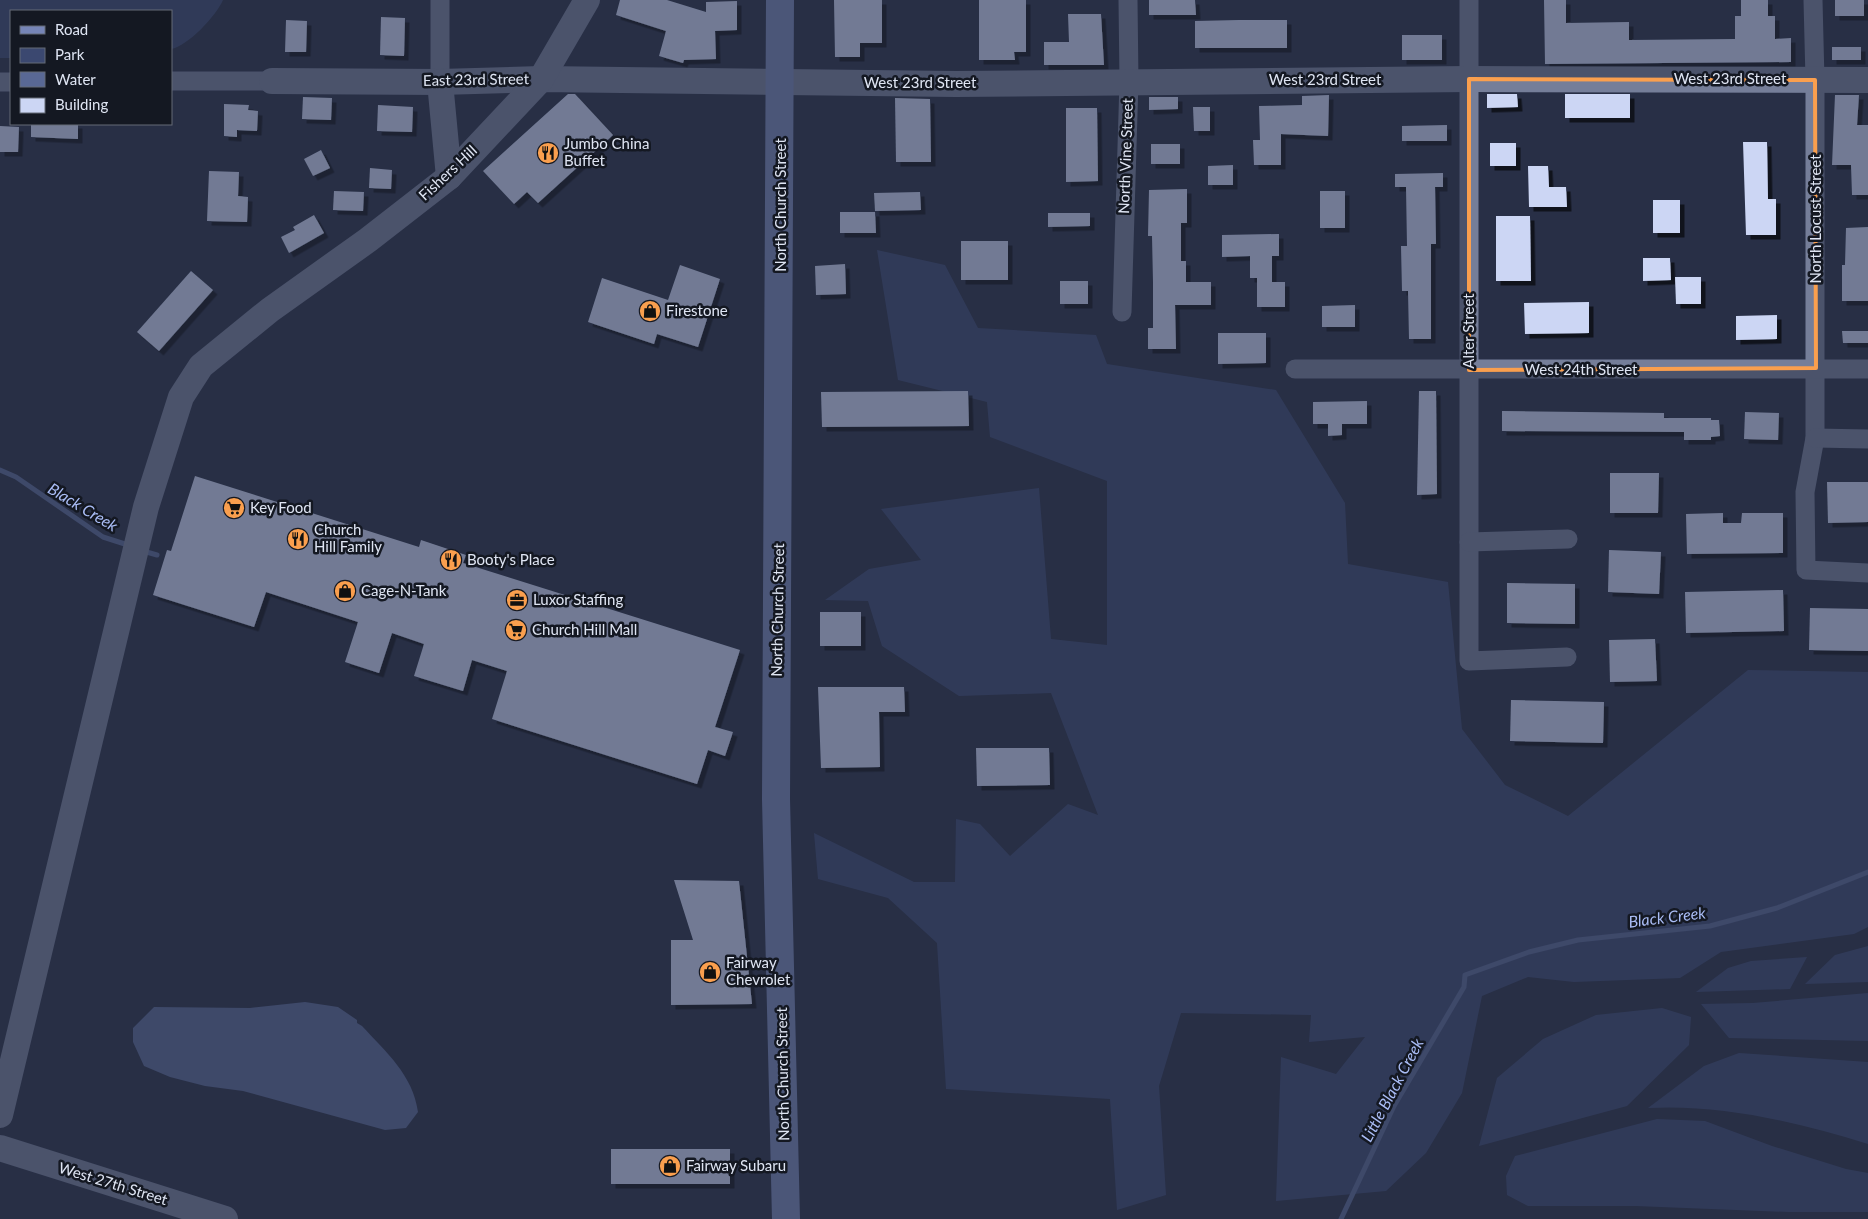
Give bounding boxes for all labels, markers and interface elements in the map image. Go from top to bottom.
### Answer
legend [10,10,172,125]
text: Road [55,20,88,38]
text: Park [55,45,85,63]
street label: East 23rd Street [423,69,530,89]
street label: West 23rd Street [1674,69,1787,87]
text: Water [55,70,96,88]
street label: West 23rd Street [1269,70,1382,88]
street label: West 23rd Street [864,73,977,91]
text: Building [55,95,108,113]
street label: North Vine Street [1114,97,1136,214]
place label: Jumbo China Buffet [564,134,649,169]
street label: North Church Street [771,138,789,272]
street label: Fishers Hill [415,141,480,204]
restaurant icon: Jumbo China Buffet [536,141,560,165]
street label: North Locust Street [1806,154,1824,284]
street label: Alter Street [1459,293,1477,369]
shop icon: Firestone [638,299,662,323]
place label: Firestone [666,301,728,319]
street label: West 24th Street [1525,360,1638,378]
water label: Black Creek [45,478,122,535]
supermarket icon: Key Food [222,496,246,520]
place label: Key Food [250,498,312,516]
place label: Church Hill Family [314,520,382,555]
restaurant icon: Church Hill Family [286,527,310,551]
street label: North Church Street [767,542,787,677]
restaurant icon: Booty's Place [439,548,463,572]
place label: Booty's Place [467,550,555,568]
shop icon: Cage-N-Tank [333,579,357,603]
place label: Cage-N-Tank [361,581,447,599]
office icon: Luxor Staffing [505,588,529,612]
place label: Luxor Staffing [533,590,623,608]
supermarket icon: Church Hill Mall [504,618,528,642]
place label: Church Hill Mall [532,620,637,638]
water label: Black Creek [1627,902,1707,931]
place label: Fairway Chevrolet [726,953,791,988]
shop icon: Fairway Chevrolet [698,960,722,984]
street label: North Church Street [772,1006,792,1141]
water label: Little Black Creek [1356,1034,1427,1145]
shop icon: Fairway Subaru [658,1154,682,1178]
place label: Fairway Subaru [686,1156,786,1174]
street label: West 27th Street [57,1158,170,1208]

